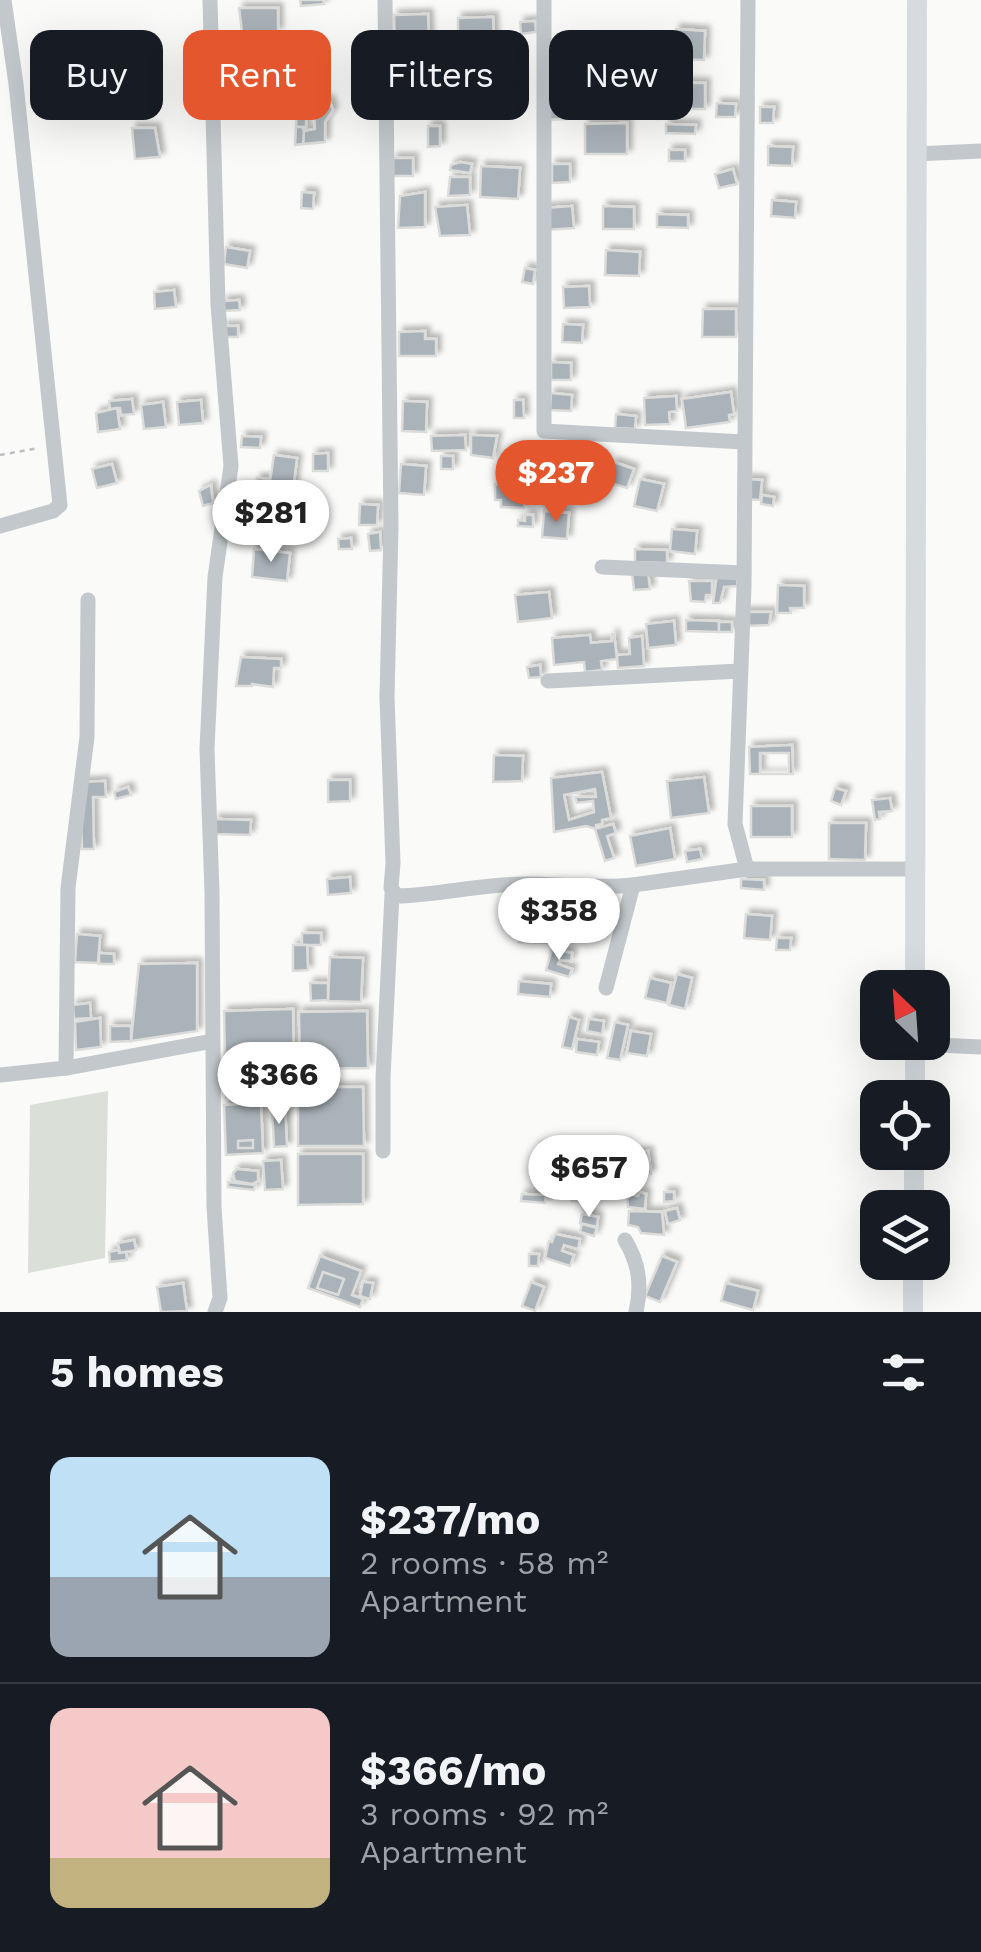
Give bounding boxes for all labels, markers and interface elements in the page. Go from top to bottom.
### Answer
chip: Buy [30,30,163,120]
chip: Rent [183,30,331,120]
chip: Filters [351,30,529,120]
chip: New [549,30,693,120]
pin: $237 [497,440,615,525]
text: $237 [517,453,595,491]
pin: $281 [212,480,330,565]
text: $281 [234,493,308,531]
pin: $358 [500,878,618,963]
text: $358 [520,891,598,929]
north arrow [860,970,950,1060]
map controls [860,970,950,1280]
pin: $366 [220,1042,338,1127]
text: $366 [240,1055,318,1093]
button: locate [860,1080,950,1170]
pin: $657 [530,1135,648,1220]
text: $657 [550,1148,628,1186]
button: layers [860,1190,950,1280]
icon: filters [876,1345,931,1400]
text: 5 homes [50,1348,224,1397]
text: $237/mo [360,1495,540,1544]
icon: home [130,1497,250,1617]
text: 2 rooms · 58 m² [360,1544,608,1582]
text: Apartment [360,1582,527,1620]
text: $366/mo [360,1746,546,1795]
icon: home [130,1748,250,1868]
text: 3 rooms · 92 m² [360,1795,608,1833]
text: Apartment [360,1833,527,1871]

